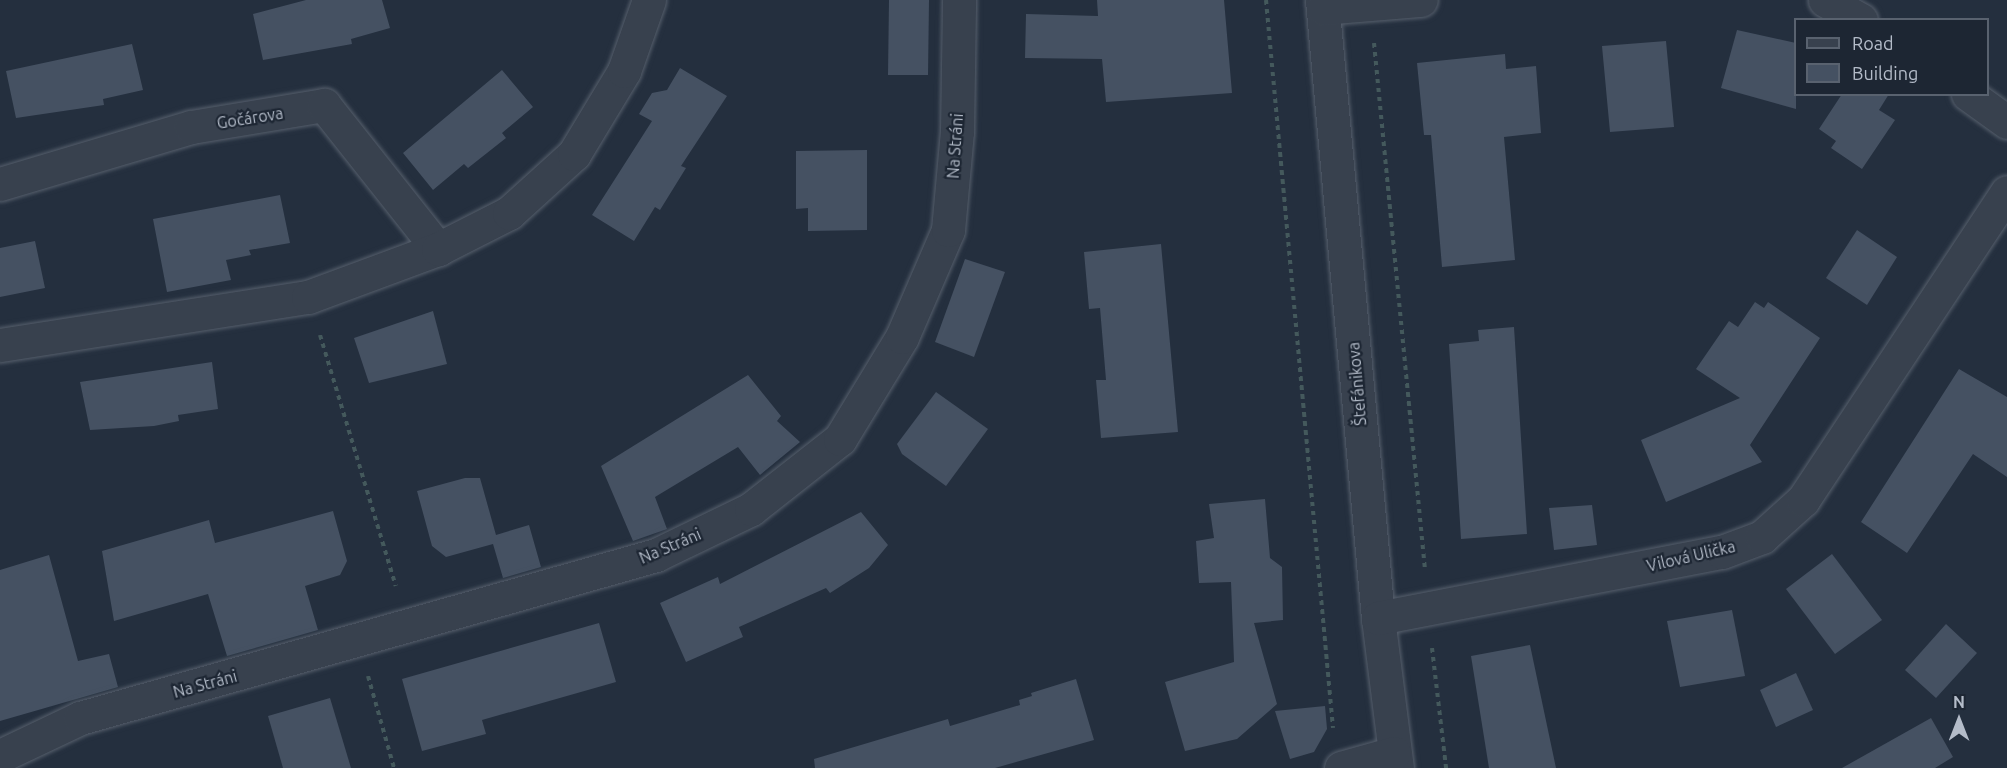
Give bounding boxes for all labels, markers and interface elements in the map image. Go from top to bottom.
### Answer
legend [1794,18,1989,96]
text: Road [1852,33,1894,53]
text: Building [1852,63,1918,83]
street label: Gočárova [215,103,285,133]
street label: Na Stráni [943,113,967,179]
street label: Štefánikova [1344,341,1370,427]
street label: Na Stráni [636,524,704,568]
street label: Vilová Ulička [1645,536,1737,576]
street label: Na Stráni [171,666,239,702]
north arrow [1929,690,1989,750]
text: N [1953,693,1965,711]

